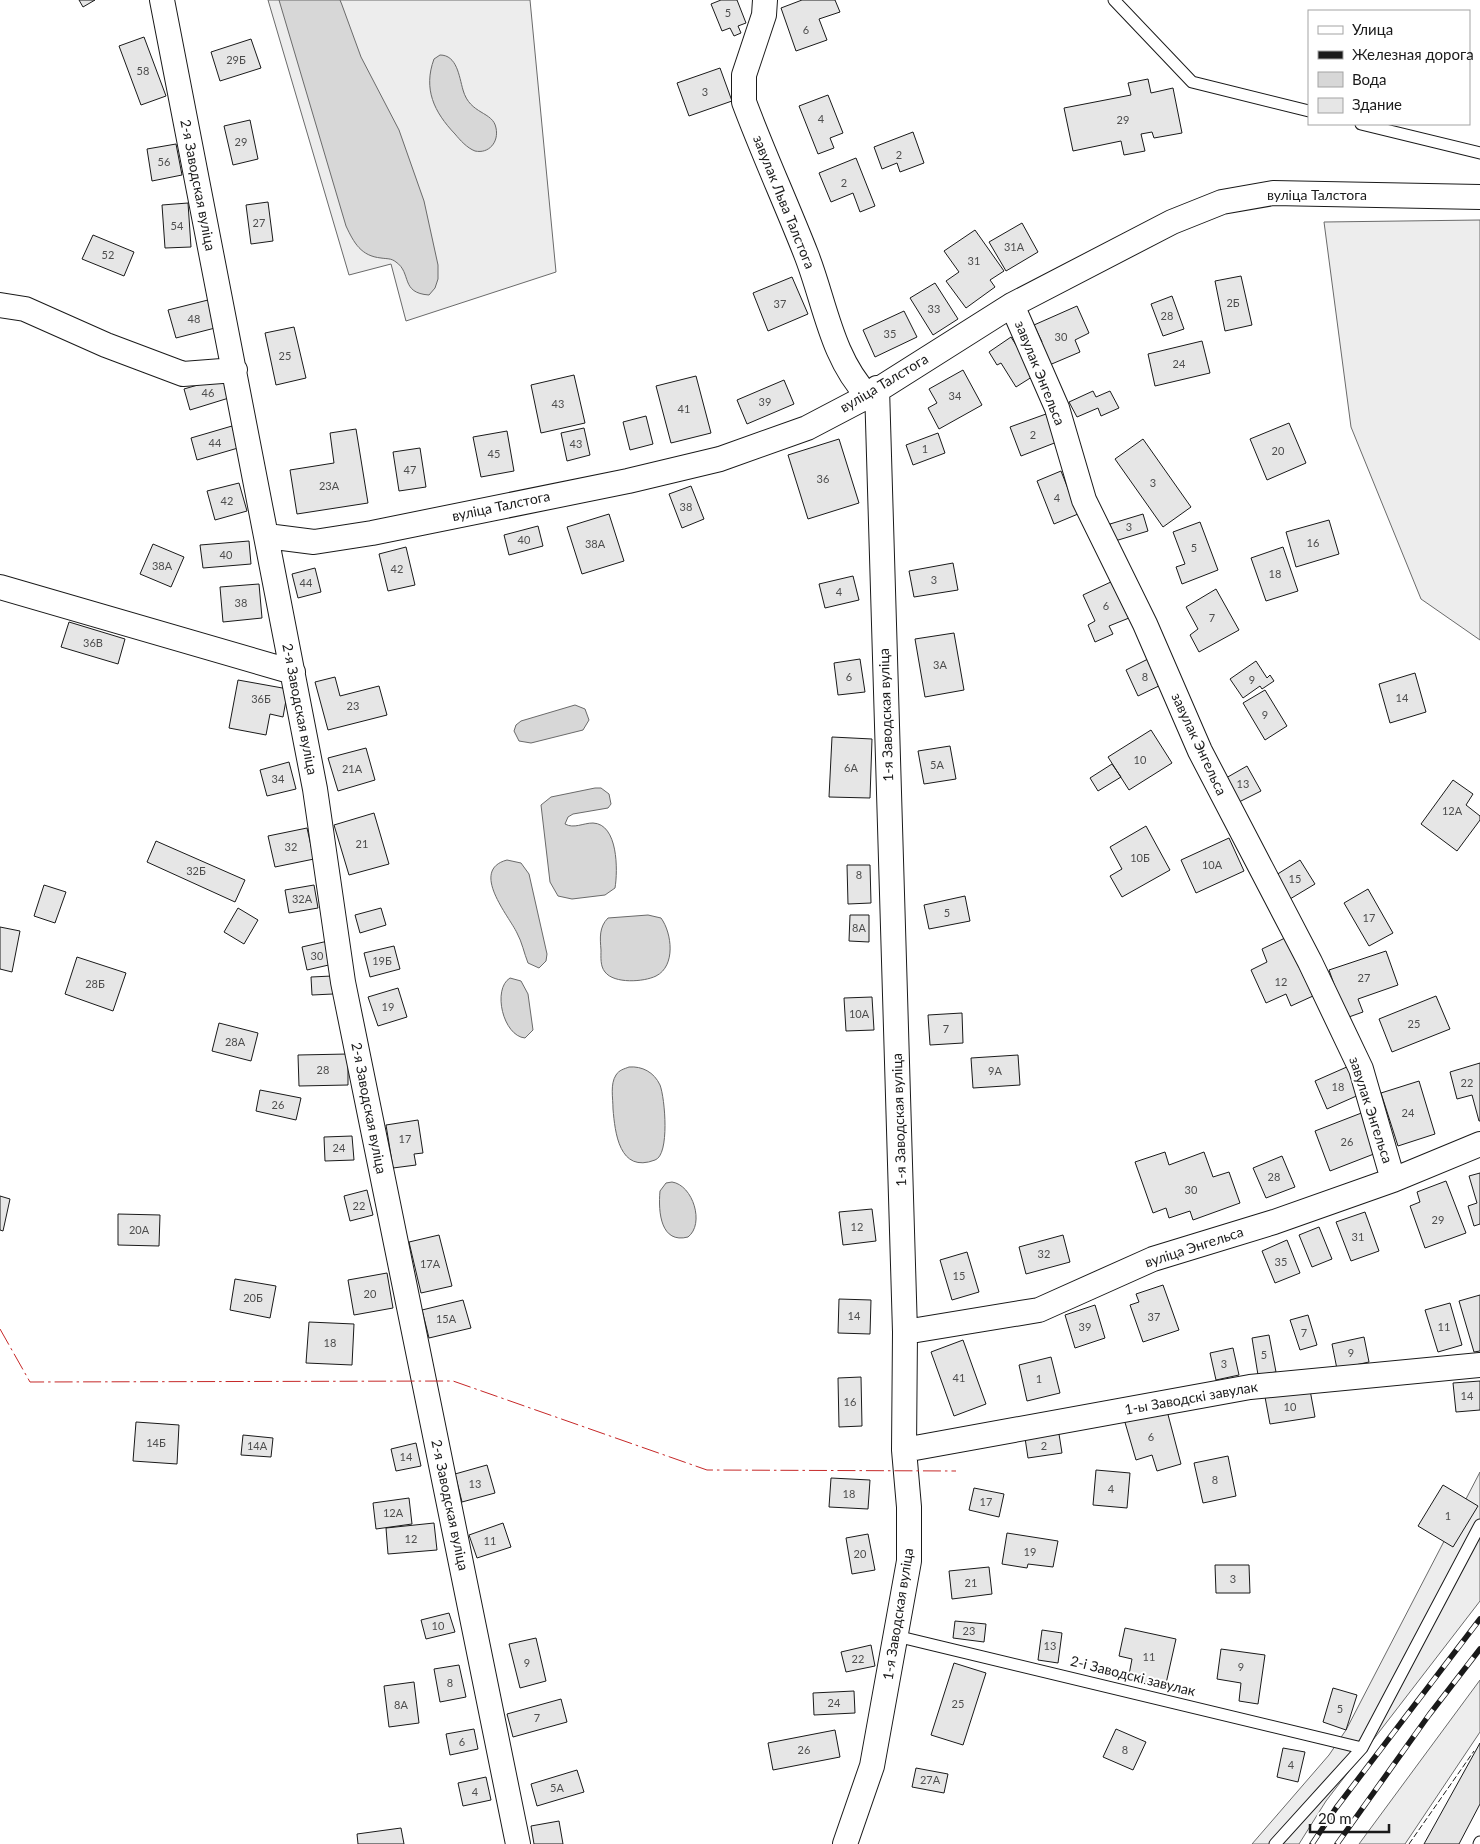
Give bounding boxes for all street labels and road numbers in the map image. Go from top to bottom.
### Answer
street label: 2-я Заводская вуліца [177,118,220,252]
street label: завулак Льва Талстога [750,132,819,271]
street label: вуліца Талстога [1267,186,1367,203]
street label: завулак Энгельса [1012,318,1069,428]
street label: вуліца Талстога [837,350,931,416]
street label: вуліца Талстога [450,487,552,524]
street label: 2-я Заводская вуліца [279,642,322,776]
street label: 1-я Заводская вуліца [875,648,896,782]
street label: завулак Энгельса [1168,690,1231,798]
street label: 2-я Заводская вуліца [348,1041,391,1175]
street label: 1-я Заводская вуліца [888,1053,909,1187]
street label: завулак Энгельса [1346,1054,1397,1165]
street label: вуліца Энгельса [1142,1223,1245,1270]
street label: 1-ы Заводскі завулак [1123,1377,1260,1418]
street label: 2-я Заводская вуліца [428,1438,473,1572]
street label: 1-я Заводская вуліца [879,1547,916,1681]
street label: 2-і Заводскі завулак [1069,1652,1198,1699]

